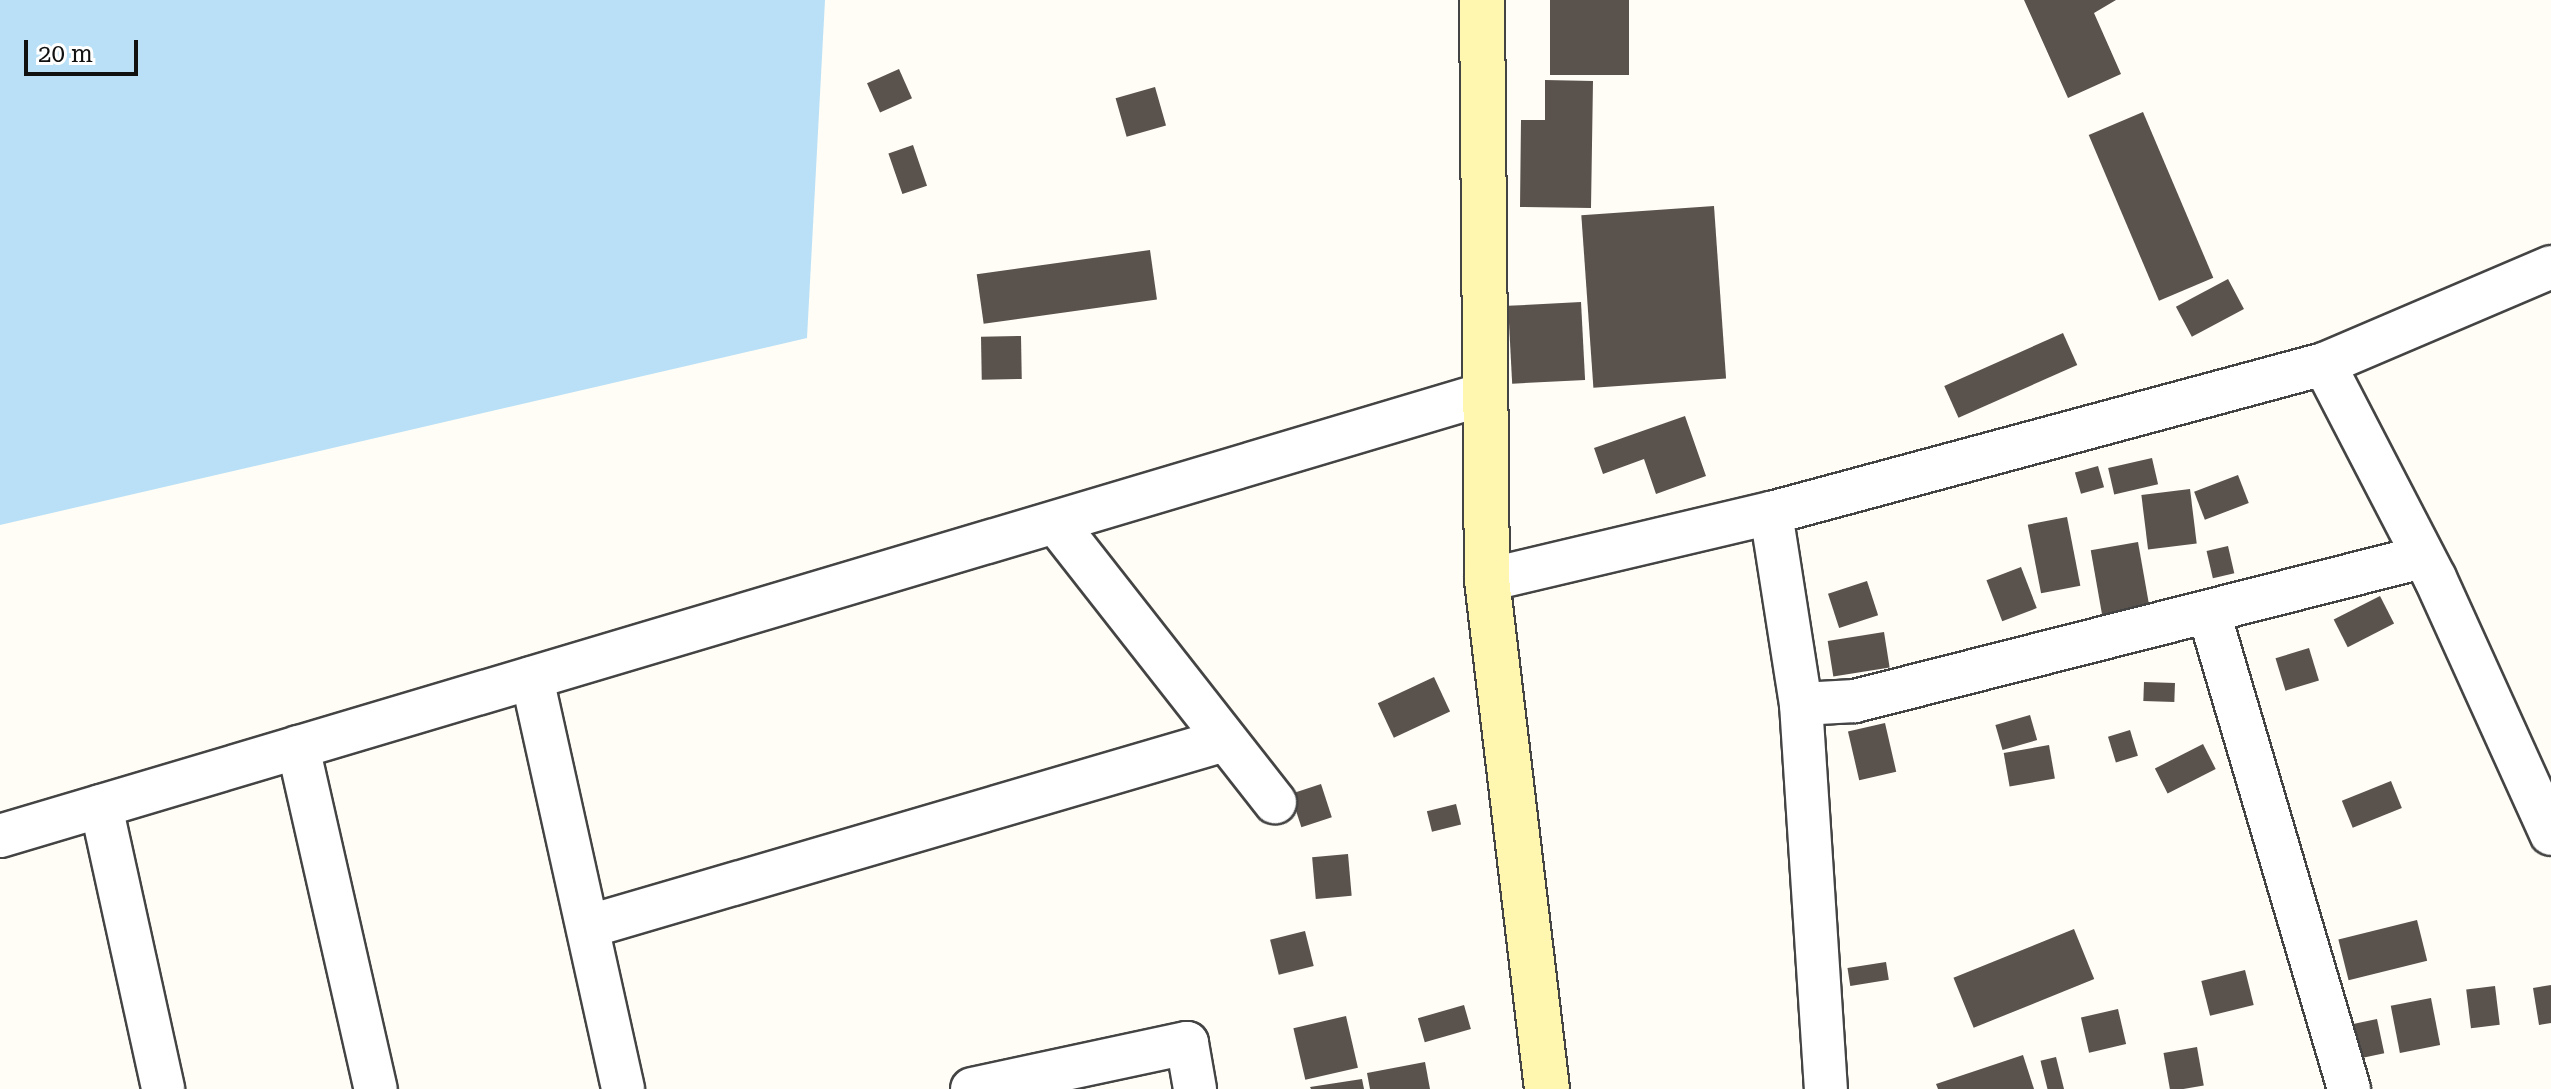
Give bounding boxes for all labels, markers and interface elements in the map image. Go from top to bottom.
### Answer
scale bar [28,24,142,74]
text: 20 m [38,40,93,68]

